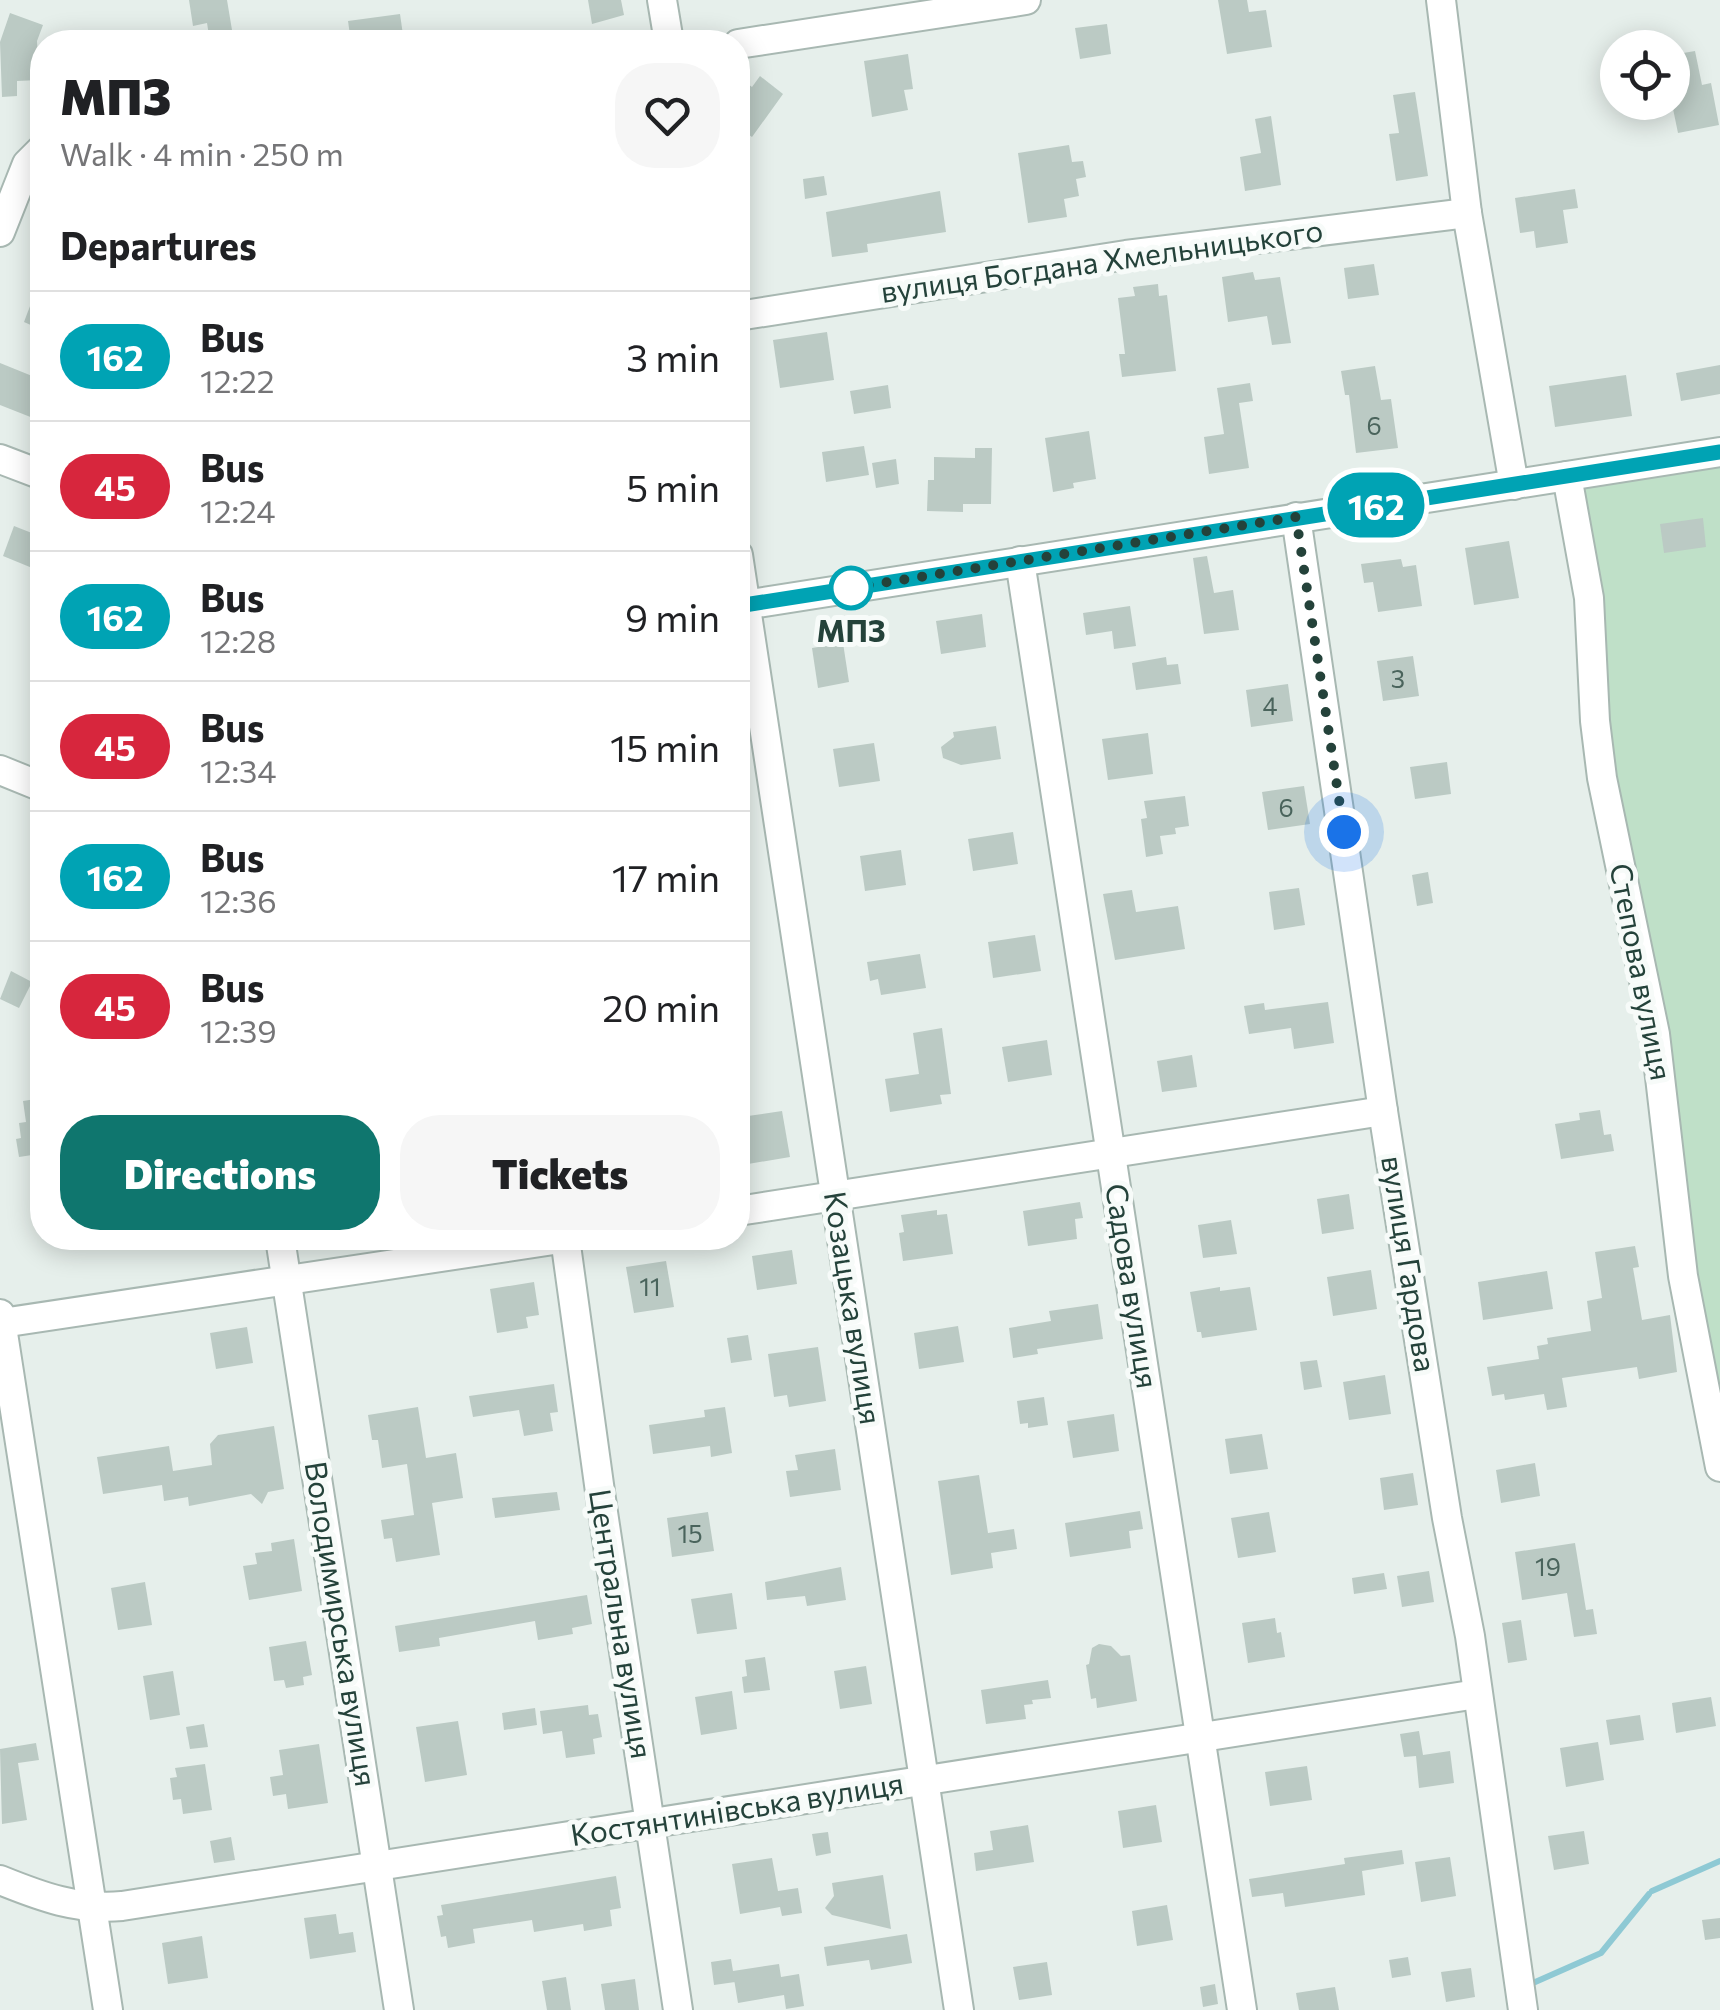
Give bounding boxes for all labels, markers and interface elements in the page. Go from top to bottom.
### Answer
map controls [1600,30,1690,120]
button: locate [1600,30,1690,120]
button: heart [615,63,720,168]
text: МПЗ [60,66,171,125]
text: Walk · 4 min · 250 m [60,133,344,173]
street label: вулиця Богдана Хмельницького [878,210,1325,309]
text: Departures [60,221,257,268]
text: Bus [200,313,265,360]
text: 3 min [626,333,720,380]
text: 162 [86,335,144,378]
text: 12:22 [200,360,274,400]
house number: 6 [1366,410,1382,440]
text: Bus [200,443,265,490]
text: 5 min [626,463,720,510]
text: 45 [94,465,136,508]
line badge: 162 [1318,472,1434,538]
text: 162 [1347,484,1405,527]
text: 12:24 [200,490,275,530]
marker: МПЗ [830,567,872,609]
text: Bus [200,573,265,620]
text: 9 min [625,593,720,640]
text: 162 [86,595,144,638]
place label: МПЗ [816,611,886,648]
text: 12:28 [200,620,276,660]
house number: 3 [1391,663,1405,693]
house number: 4 [1262,690,1278,720]
text: Bus [200,703,265,750]
text: 15 min [610,723,720,770]
text: 45 [94,725,136,768]
text: 12:34 [200,750,276,790]
house number: 6 [1278,792,1294,822]
your location [1319,807,1369,857]
text: Bus [200,833,265,880]
text: 17 min [612,853,720,900]
text: 162 [86,855,144,898]
street label: Степова вулиця [1603,860,1682,1083]
text: 12:36 [200,880,277,920]
text: Bus [200,963,265,1010]
text: 20 min [602,983,720,1030]
text: 45 [94,985,136,1028]
text: 12:39 [200,1010,277,1050]
button: Directions [60,1115,380,1230]
button: Tickets [400,1115,720,1230]
street label: вулиця Гардова [1375,1153,1446,1374]
street label: Садова вулиця [1099,1181,1168,1391]
street label: Козацька вулиця [818,1188,891,1427]
house number: 11 [639,1271,661,1301]
street label: Володимирська вулиця [298,1458,386,1789]
street label: Центральна вулиця [583,1486,662,1761]
house number: 15 [677,1518,703,1548]
house number: 19 [1535,1551,1561,1581]
street label: Костянтинівська вулиця [568,1763,906,1852]

